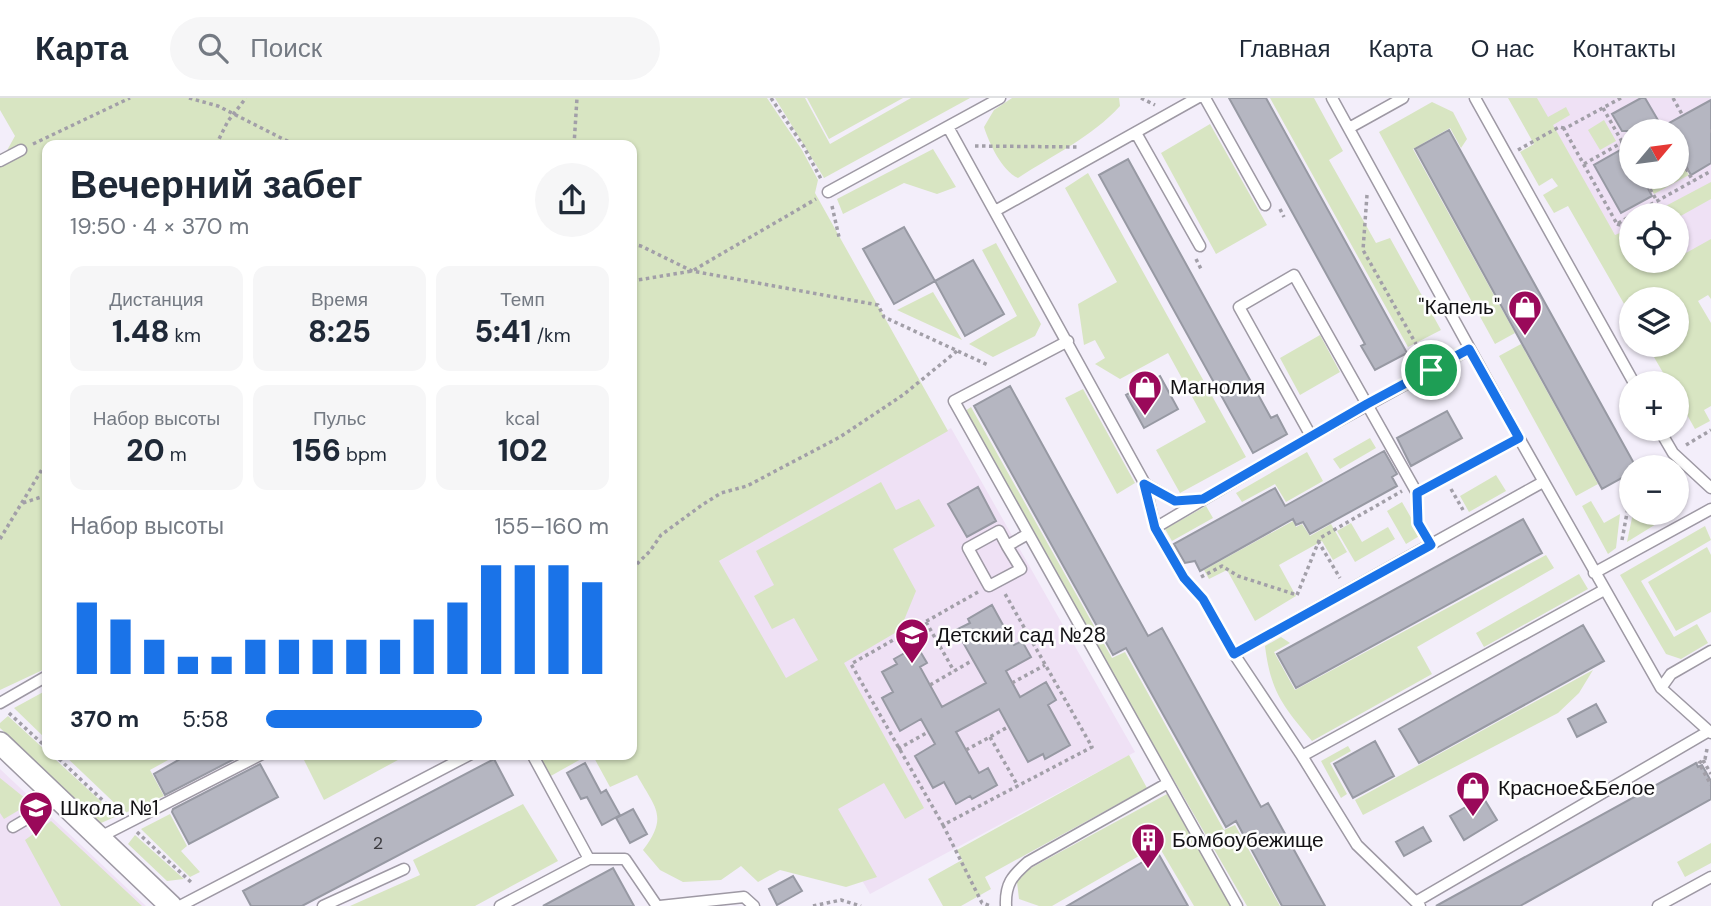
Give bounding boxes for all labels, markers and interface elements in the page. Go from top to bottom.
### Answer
search box [170,17,660,80]
text: Карта [35,27,128,70]
icon: search [194,29,232,67]
text: Поиск [250,31,322,65]
text: Главная [1239,33,1330,64]
text: Карта [1368,33,1433,64]
text: О нас [1471,33,1534,64]
text: Контакты [1572,33,1676,64]
north arrow [1619,119,1689,189]
map controls [1619,119,1689,525]
text: Вечерний забег [70,160,362,210]
button: share [535,163,609,237]
button: locate [1619,203,1689,273]
text: 19:50 · 4 × 370 m [70,211,249,241]
text: Дистанция [109,287,204,312]
text: Время [311,287,368,312]
text: Темп [500,287,545,312]
button: layers [1619,287,1689,357]
shop icon: "Капель" [1506,288,1544,337]
place label: "Капель" [1418,293,1500,321]
text: 1.48 [112,312,169,351]
text: 8:25 [308,312,371,351]
text: 5:41 [474,312,532,351]
text: km [169,323,201,348]
text: /km [532,323,571,348]
pin [1401,340,1461,400]
icon: arrive [1412,351,1450,389]
shop icon: Магнолия [1126,368,1164,417]
button: + [1619,371,1689,441]
place label: Магнолия [1170,373,1265,401]
text: Набор высоты [93,406,220,431]
text: Пульс [313,406,366,431]
text: kcal [505,406,540,431]
text: 20 [126,431,165,470]
text: 156 [292,431,341,470]
text: 102 [498,431,547,470]
text: m [165,442,187,467]
text: bpm [341,442,387,467]
button: − [1619,455,1689,525]
text: Набор высоты [70,511,224,541]
text: 155–160 m [494,511,609,541]
school or university icon: Детский сад №28 [893,616,931,665]
place label: Детский сад №28 [936,621,1106,649]
text: 370 m [70,704,139,734]
text: 5:58 [182,704,229,734]
shop icon: Красное&Белое [1454,769,1492,818]
place label: Красное&Белое [1498,774,1655,802]
school or university icon: Школа №1 [17,789,55,838]
place label: Школа №1 [60,794,159,822]
building icon: Бомбоубежище [1129,821,1167,870]
place label: Бомбоубежище [1172,826,1324,854]
house number: 2 [373,831,383,855]

